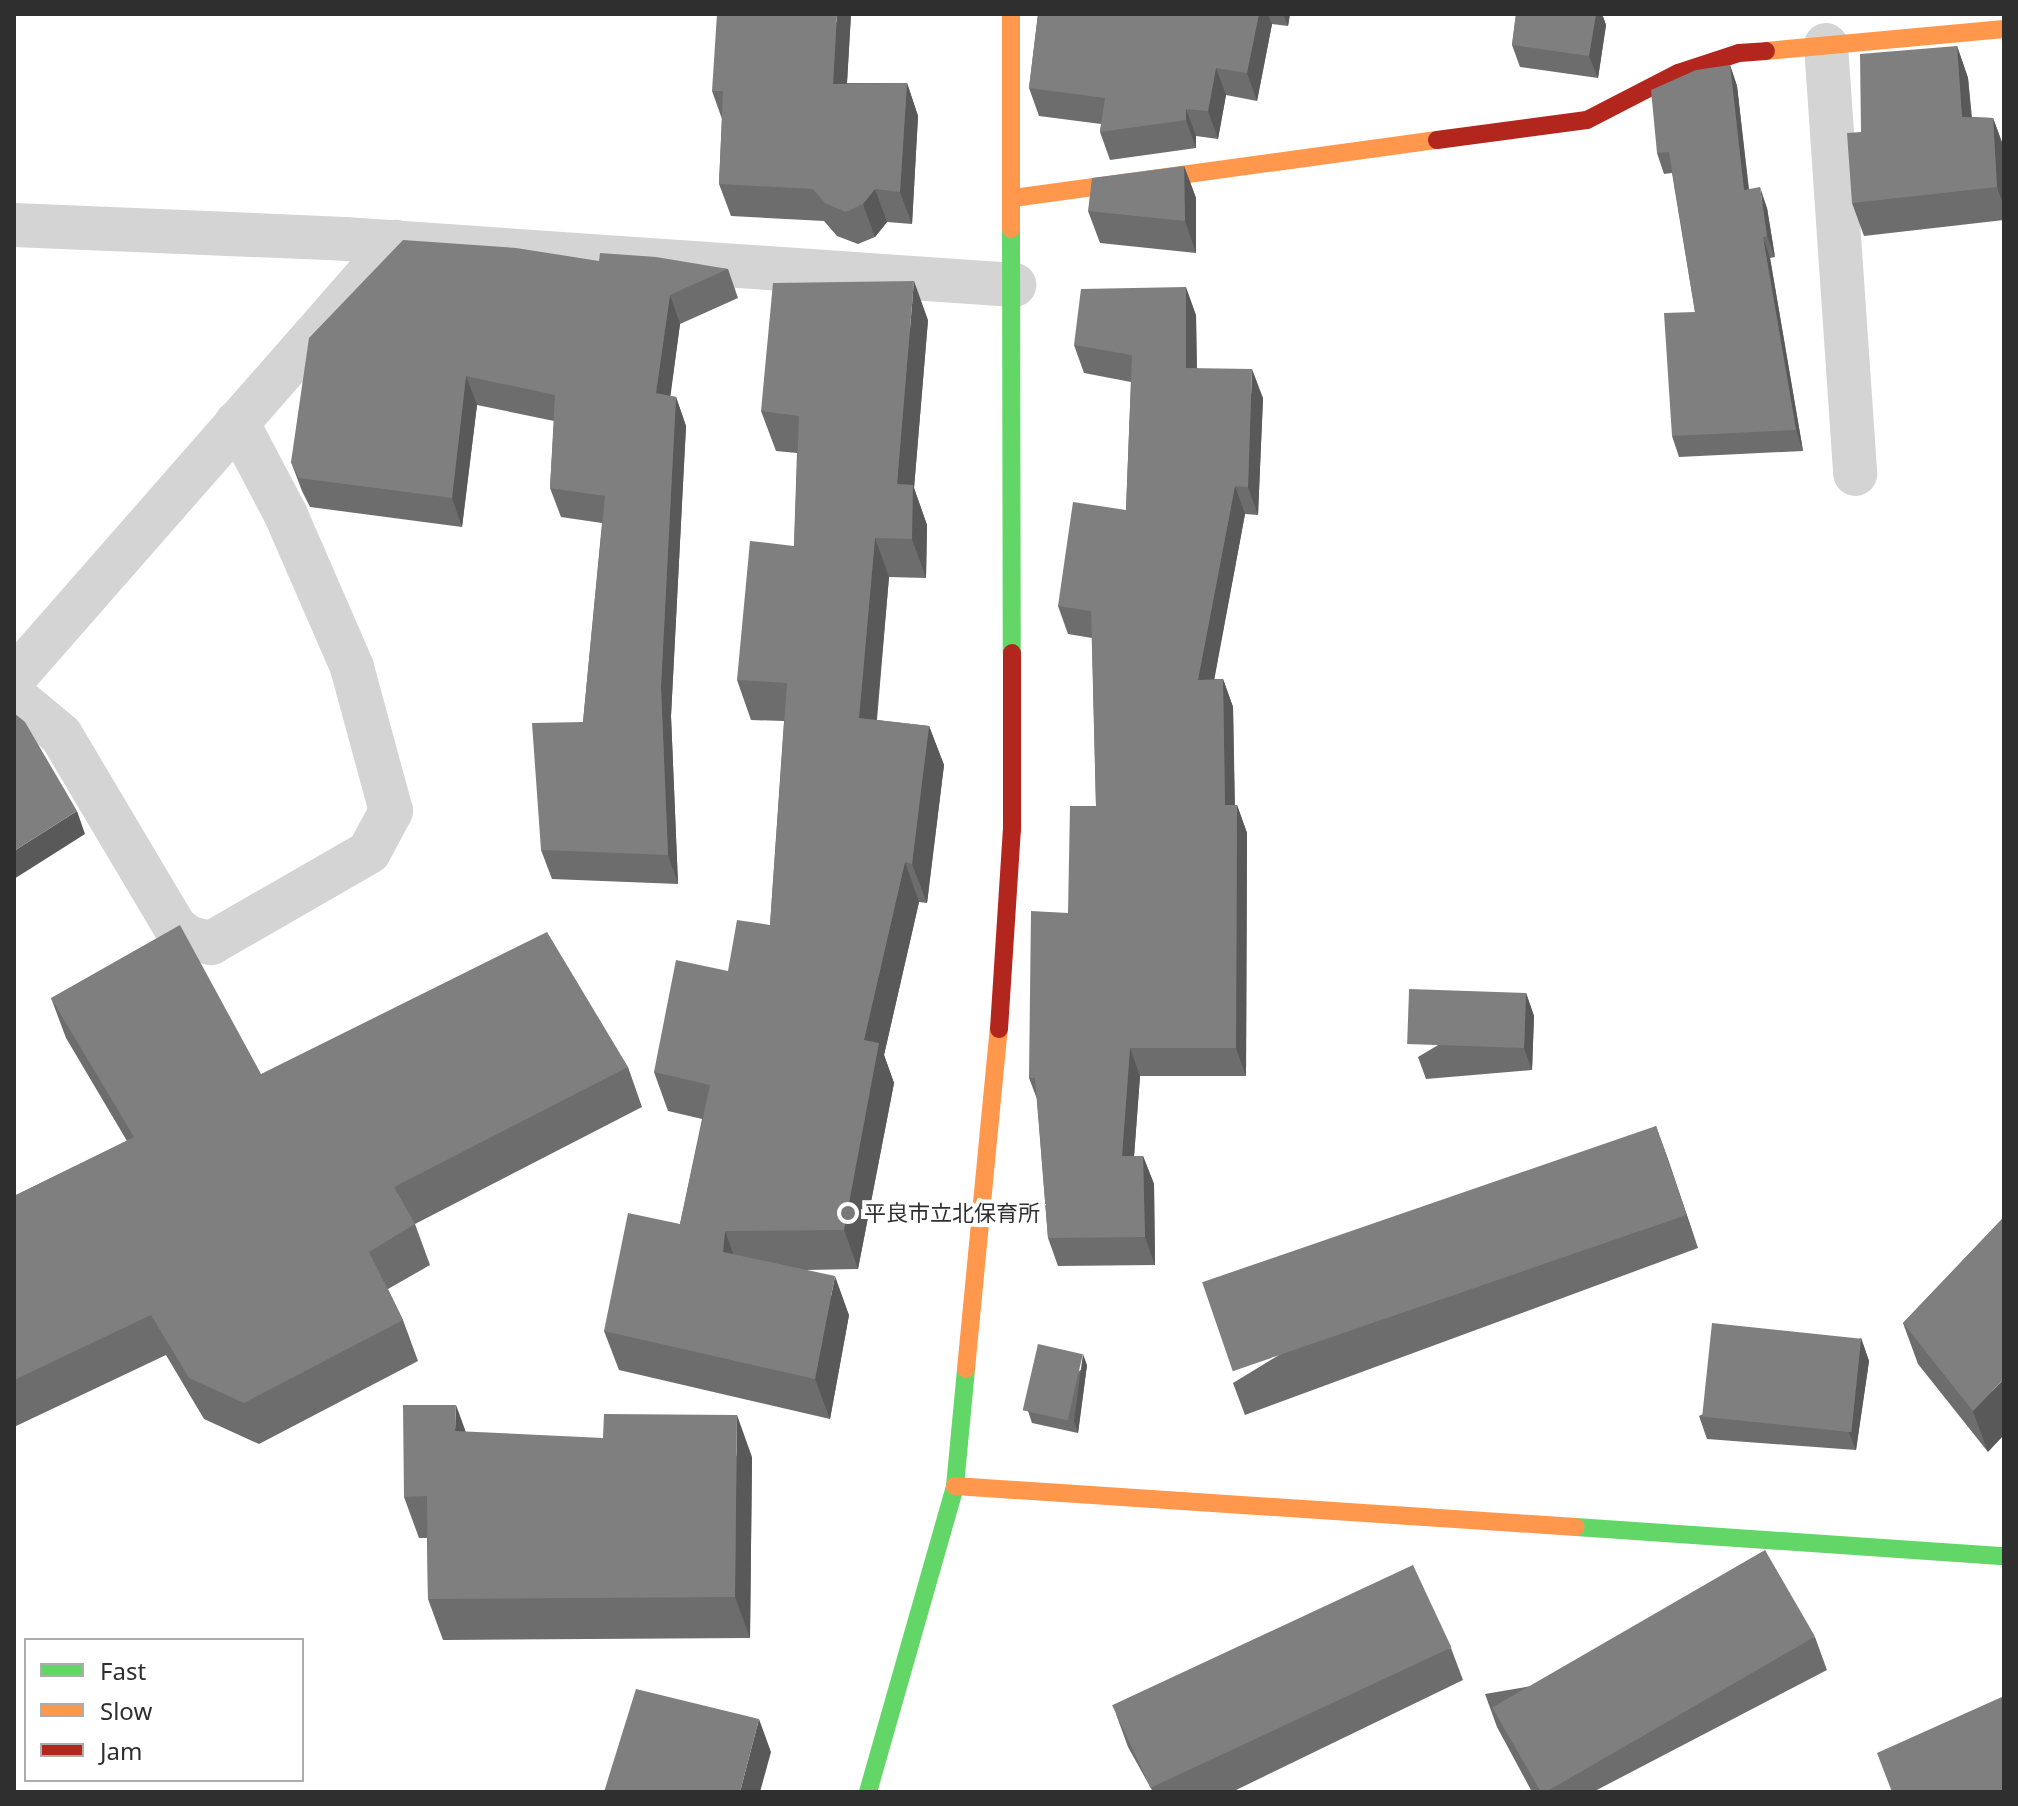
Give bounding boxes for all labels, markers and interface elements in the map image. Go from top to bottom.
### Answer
place label: 平良市立北保育所 [864,1200,1040,1226]
marker: 平良市立北保育所 [839,1204,857,1222]
legend [24,1638,304,1782]
text: Fast [100,1654,146,1687]
text: Slow [100,1694,152,1727]
text: Jam [100,1734,142,1767]

